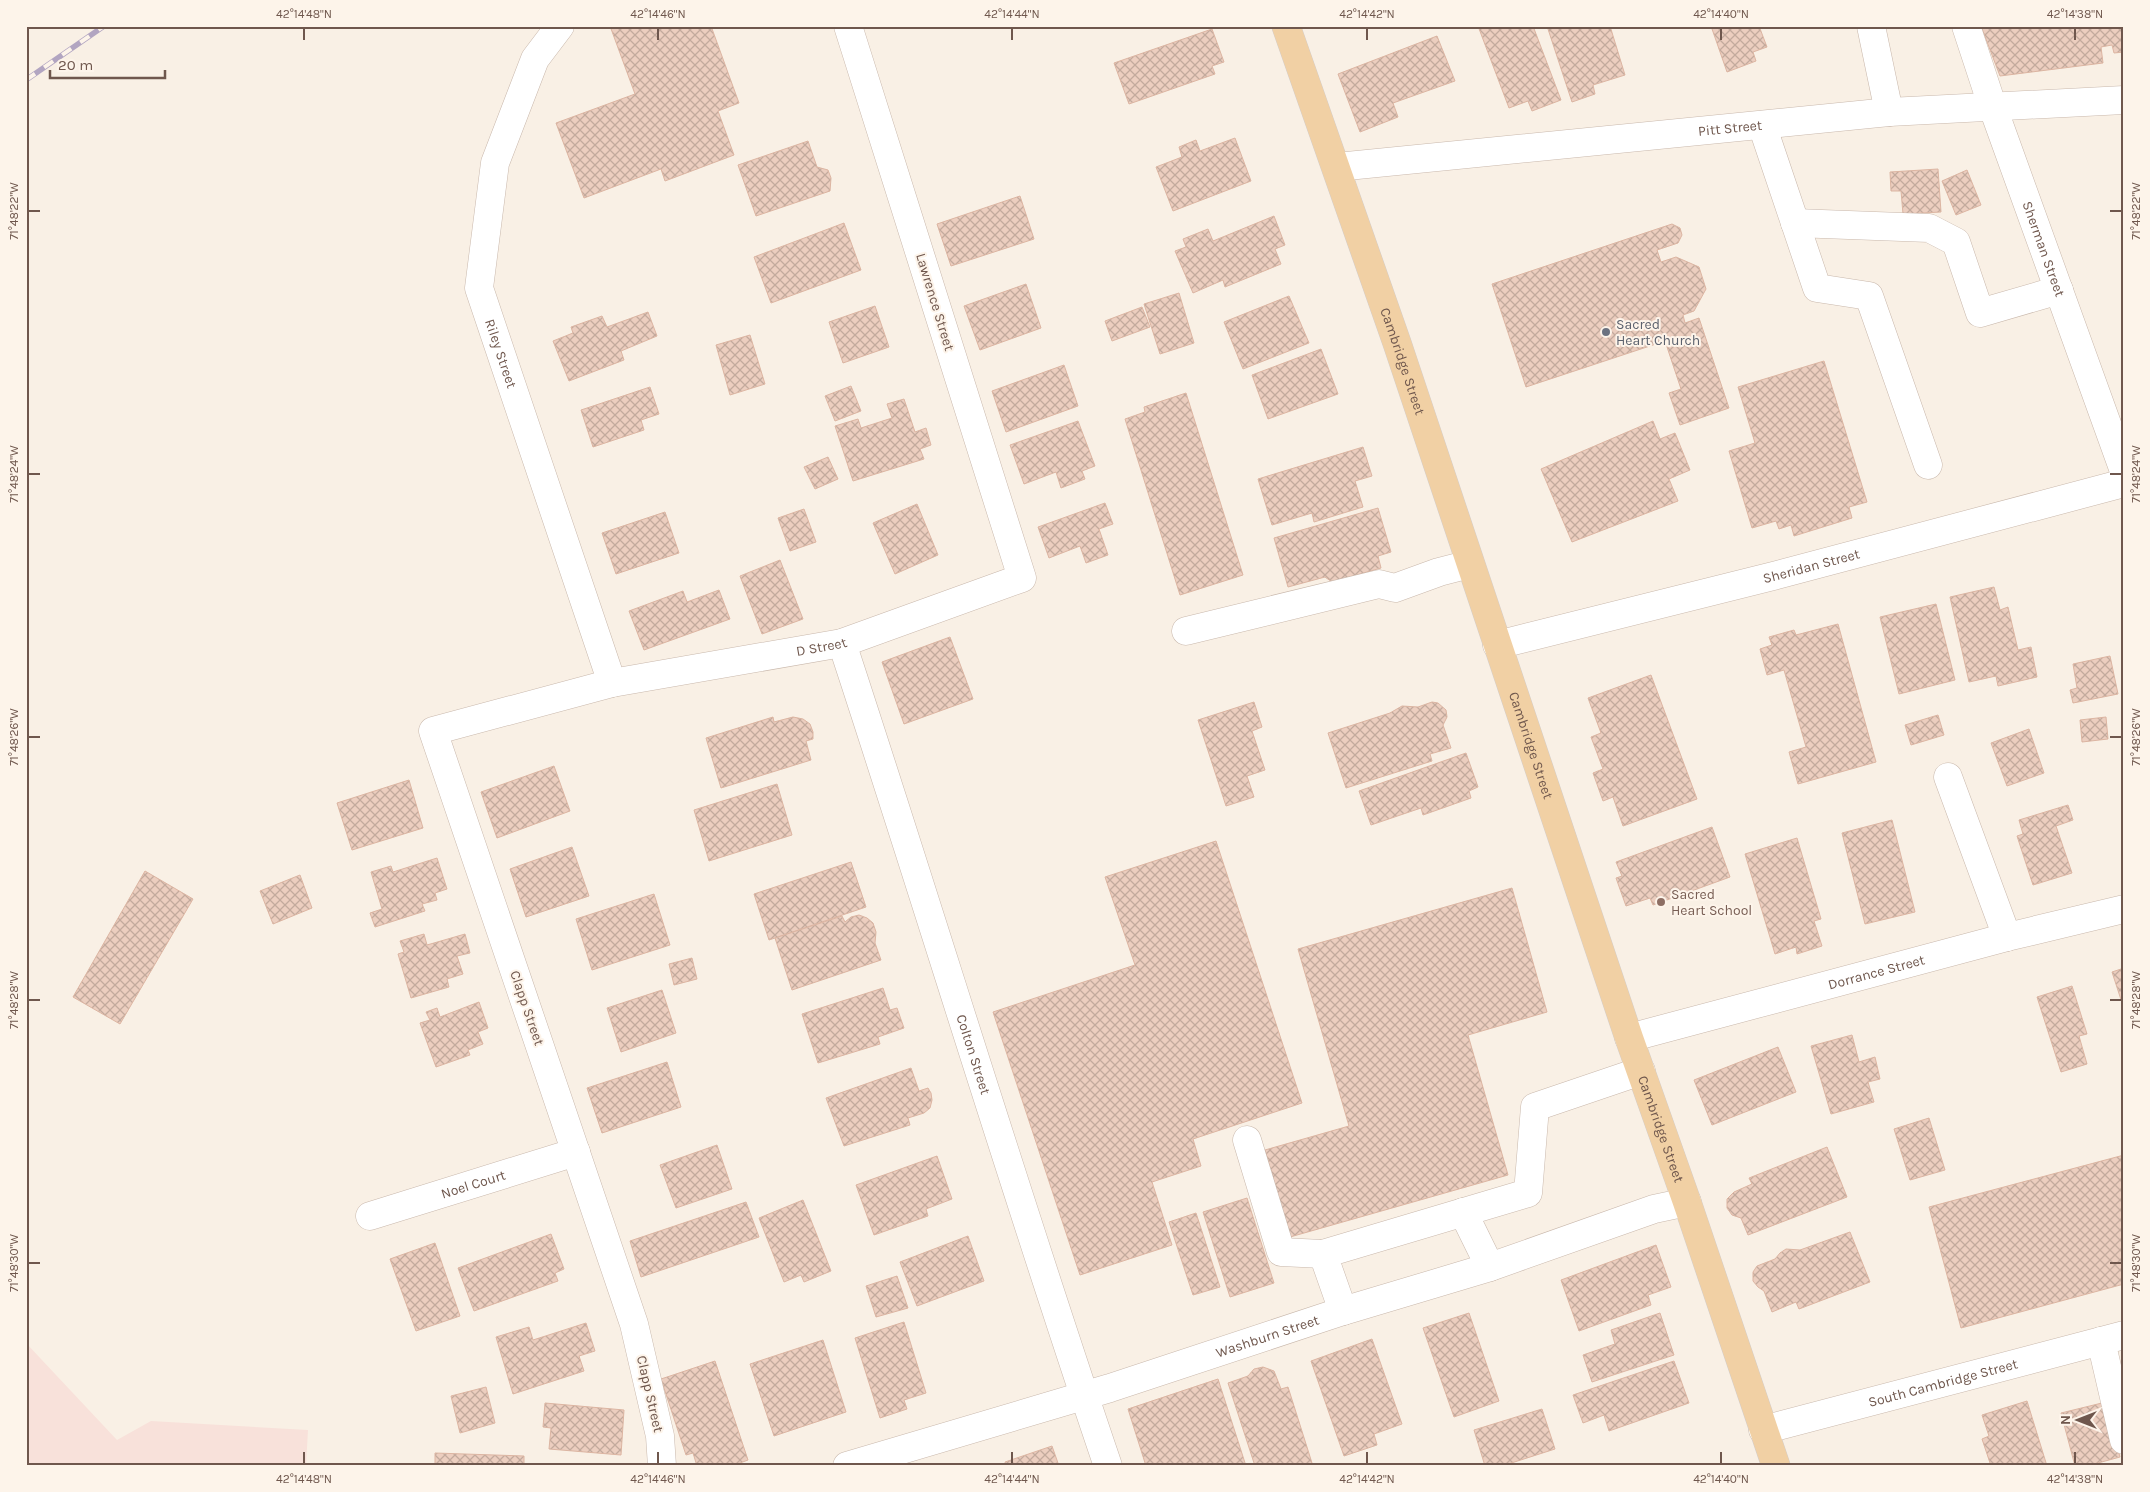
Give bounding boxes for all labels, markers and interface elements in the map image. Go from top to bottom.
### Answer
text: 42°14'48"N [276,7,332,21]
text: 42°14'46"N [630,7,686,21]
text: 42°14'44"N [984,7,1040,21]
text: 42°14'42"N [1339,7,1395,21]
text: 42°14'40"N [1693,7,1749,21]
text: 42°14'38"N [2047,7,2103,21]
scale bar [50,48,165,80]
text: 20 m [58,56,93,74]
street label: Pitt Street [1697,116,1763,139]
text: 71°48'22"W [7,182,21,240]
text: 71°48'22"W [2129,182,2143,240]
street label: Sherman Street [2019,199,2069,299]
street label: Lawrence Street [912,251,958,353]
street label: Cambridge Street [1377,305,1429,417]
place label: Sacred Heart Church [1616,316,1700,349]
street label: Riley Street [481,317,521,390]
marker: Sacred Heart Church [1600,326,1612,338]
text: 71°48'24"W [7,445,21,503]
text: 71°48'24"W [2129,445,2143,503]
street label: Sheridan Street [1761,545,1862,587]
street label: D Street [795,633,849,659]
street label: Cambridge Street [1505,689,1557,801]
text: 71°48'26"W [7,708,21,766]
text: 71°48'26"W [2129,708,2143,766]
place label: Sacred Heart School [1671,886,1752,919]
marker: Sacred Heart School [1655,896,1667,908]
street label: Dorrance Street [1826,951,1927,993]
street label: Clapp Street [506,968,548,1048]
text: 71°48'28"W [7,971,21,1029]
text: 71°48'28"W [2129,971,2143,1029]
street label: Colton Street [953,1012,994,1097]
street label: Cambridge Street [1634,1073,1688,1185]
street label: Noel Court [439,1166,508,1202]
text: 71°48'30"W [7,1234,21,1292]
text: 71°48'30"W [2129,1234,2143,1292]
street label: Washburn Street [1214,1311,1321,1361]
street label: Clapp Street [633,1354,667,1434]
street label: South Cambridge Street [1866,1355,2019,1410]
north arrow [2052,1394,2102,1444]
text: N [2057,1415,2074,1425]
text: 42°14'48"N [276,1472,332,1486]
text: 42°14'46"N [630,1472,686,1486]
text: 42°14'44"N [984,1472,1040,1486]
text: 42°14'42"N [1339,1472,1395,1486]
text: 42°14'40"N [1693,1472,1749,1486]
text: 42°14'38"N [2047,1472,2103,1486]

